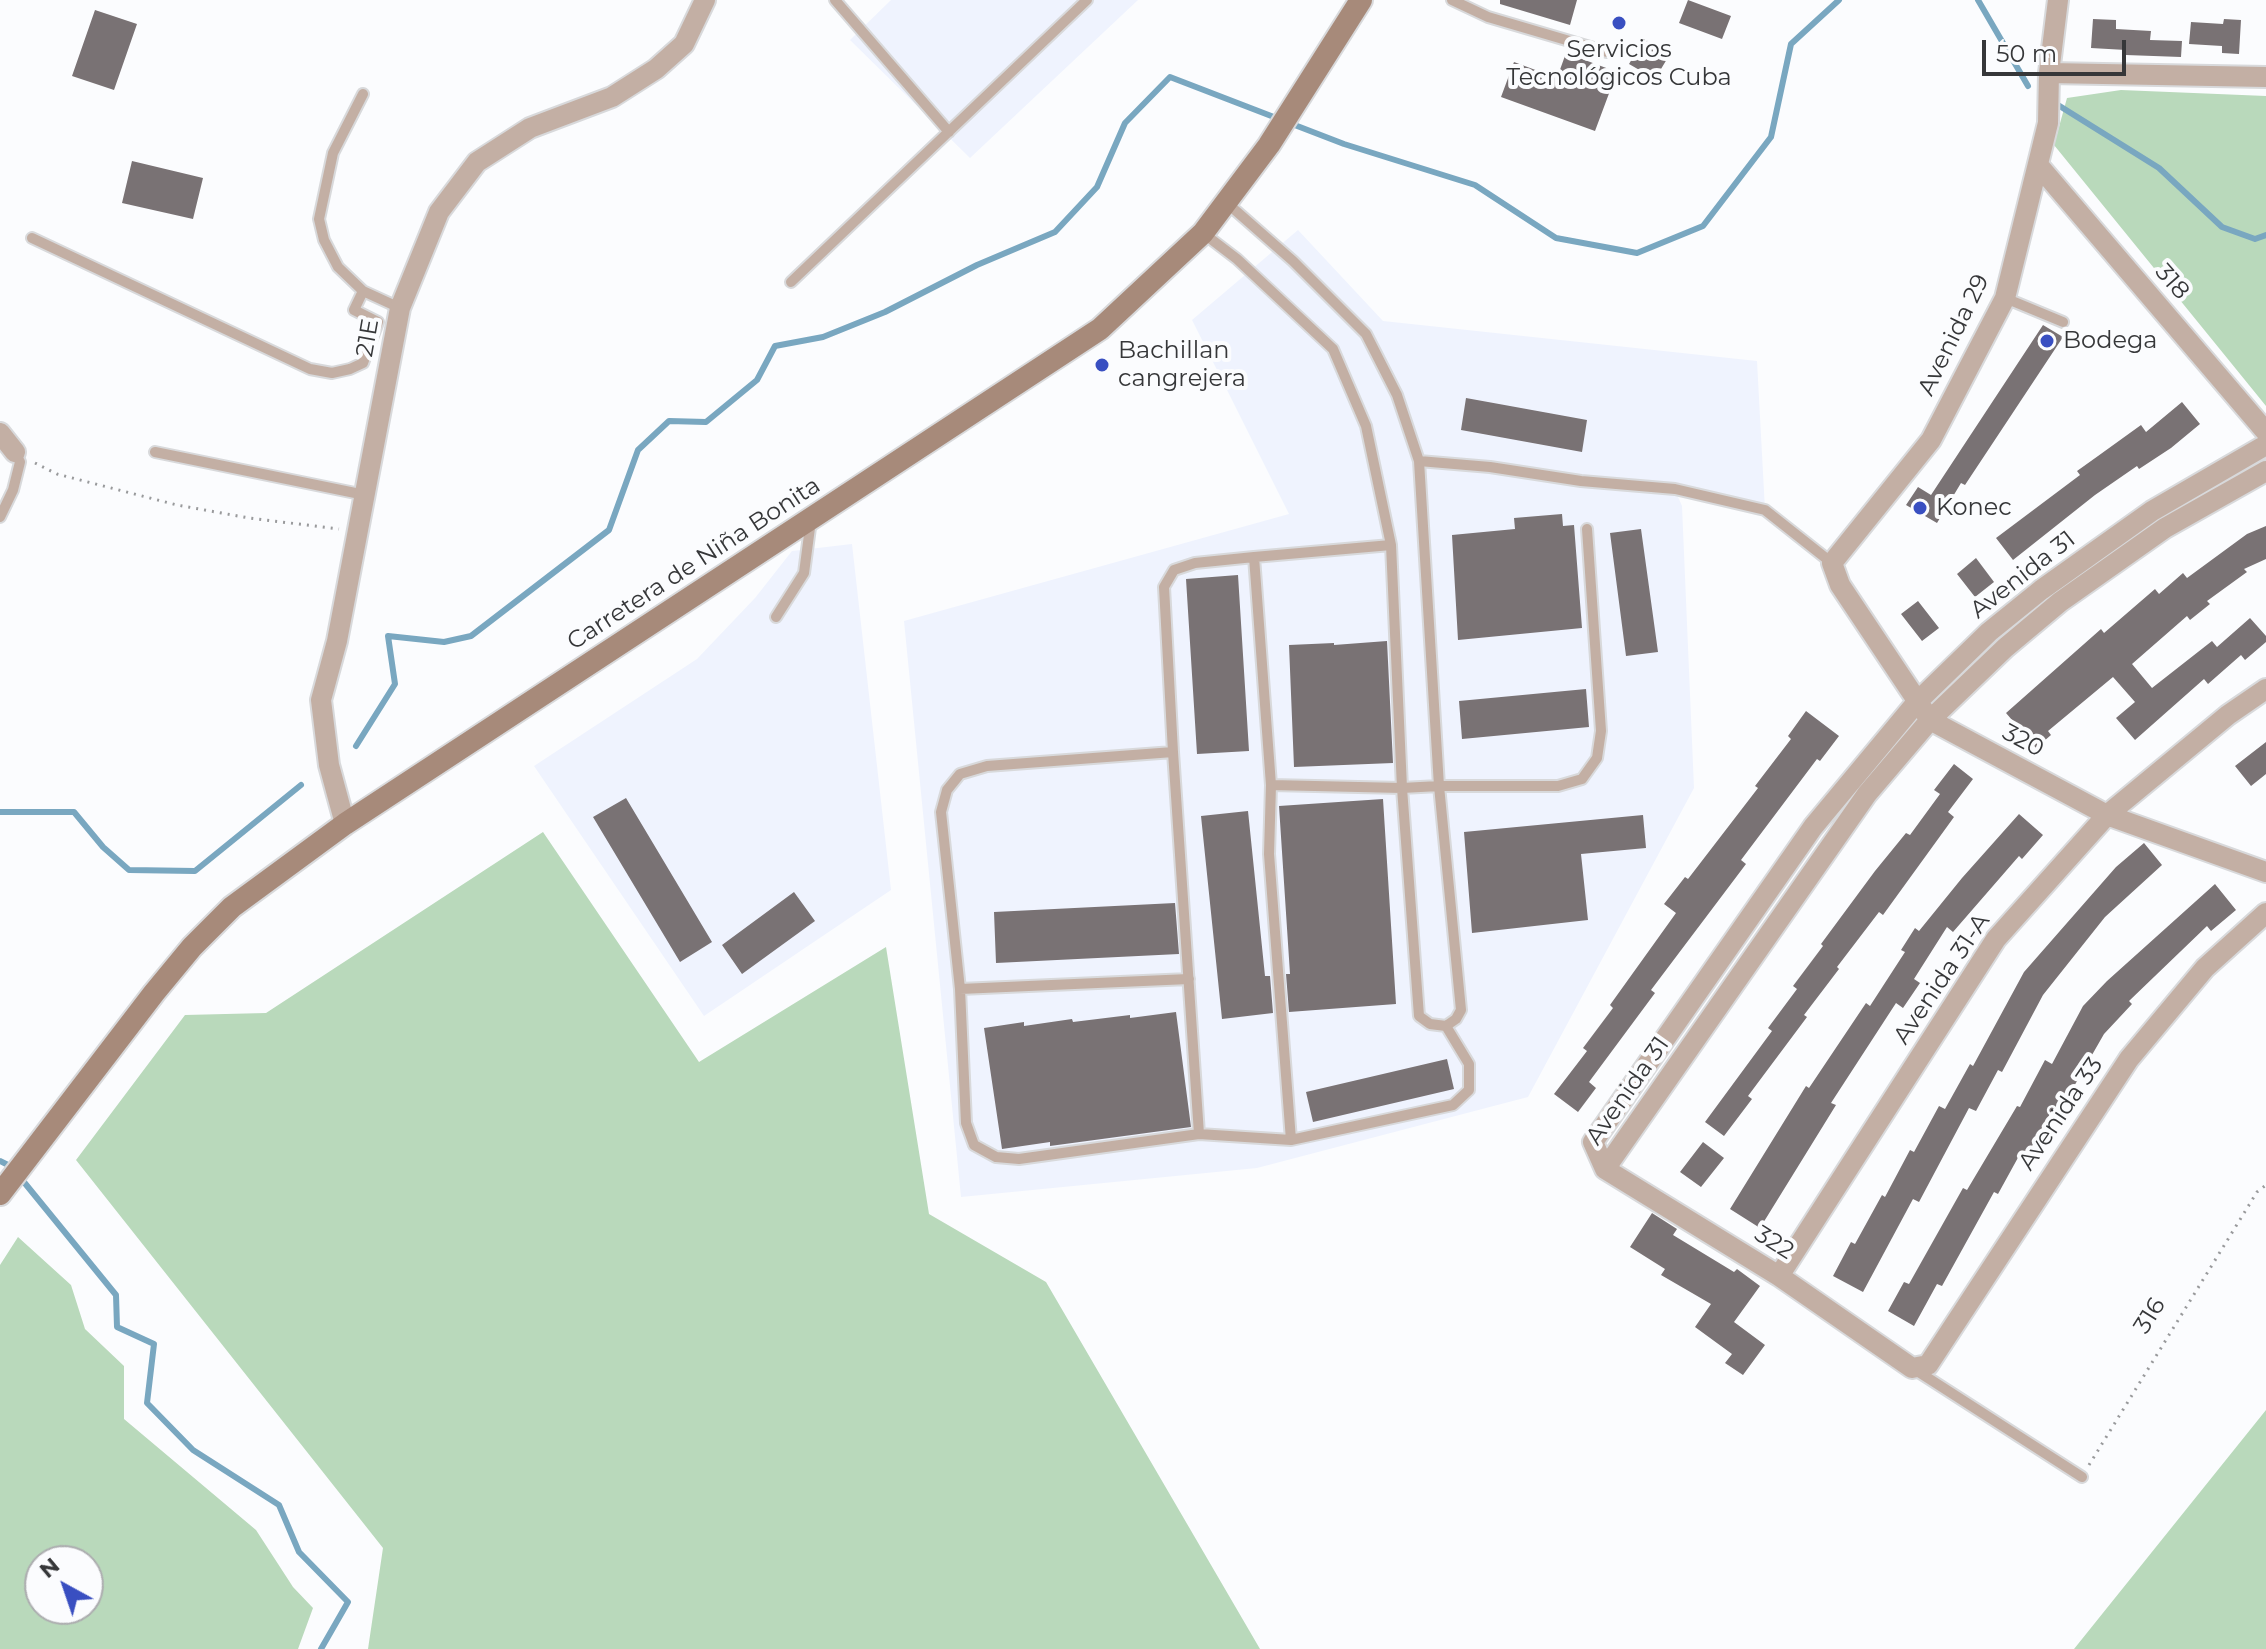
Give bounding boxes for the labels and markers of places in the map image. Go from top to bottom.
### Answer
marker: Servicios Tecnológicos Cuba [1610,14,1628,32]
place label: Servicios Tecnológicos Cuba [1506,36,1732,92]
place label: Bodega [2063,327,2158,355]
marker: Bodega [2038,332,2056,350]
place label: Bachillan cangrejera [1118,337,1246,393]
marker: Bachillan cangrejera [1093,356,1111,374]
place label: Konec [1936,494,2012,522]
marker: Konec [1911,499,1929,517]

